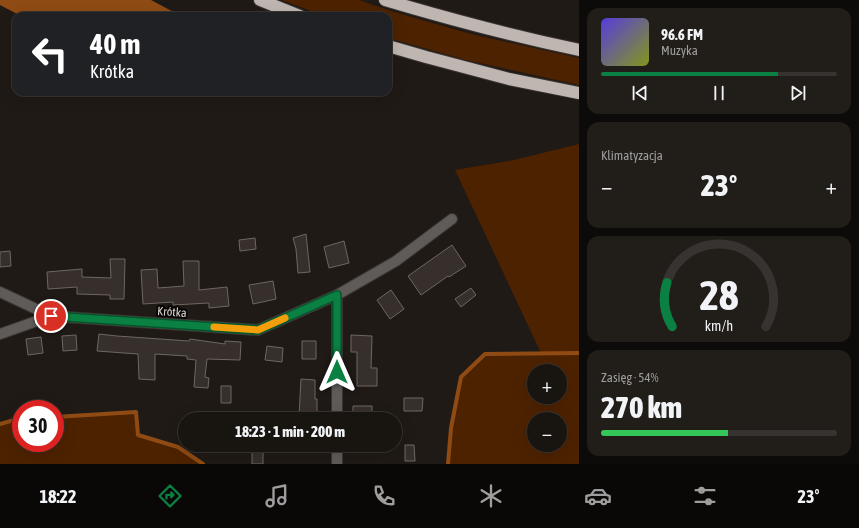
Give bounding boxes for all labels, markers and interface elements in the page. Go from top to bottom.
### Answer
text: 96.6 FM [661,26,703,43]
icon: left [24,28,76,80]
text: 40 m [90,28,140,60]
text: Muzyka [661,43,698,58]
text: Krótka [90,61,134,82]
icon: previous [629,82,651,104]
icon: pause [708,82,730,104]
icon: next [787,82,809,104]
text: Klimatyzacja [601,148,663,163]
text: 23° [701,168,737,202]
text: − [601,173,612,199]
text: + [826,173,837,199]
text: 28 [699,271,739,319]
pin [34,299,68,333]
street label: Krótka [157,304,187,320]
icon: arrive [40,305,62,327]
text: km/h [705,318,733,334]
position arrow [316,351,358,393]
map controls [527,364,567,452]
button: + [527,364,567,404]
text: Zasięg · 54% [601,370,659,385]
text: 270 km [601,390,682,424]
speed limit sign: 30 [12,400,64,452]
button: − [527,412,567,452]
text: 18:23 · 1 min · 200 m [235,423,345,440]
icon: directions [156,482,184,510]
icon: music [263,482,291,510]
icon: phone [370,482,398,510]
icon: climate [477,482,505,510]
icon: car [584,482,612,510]
icon: filters [691,482,719,510]
text: 18:22 [40,486,77,507]
text: 23° [798,486,819,507]

